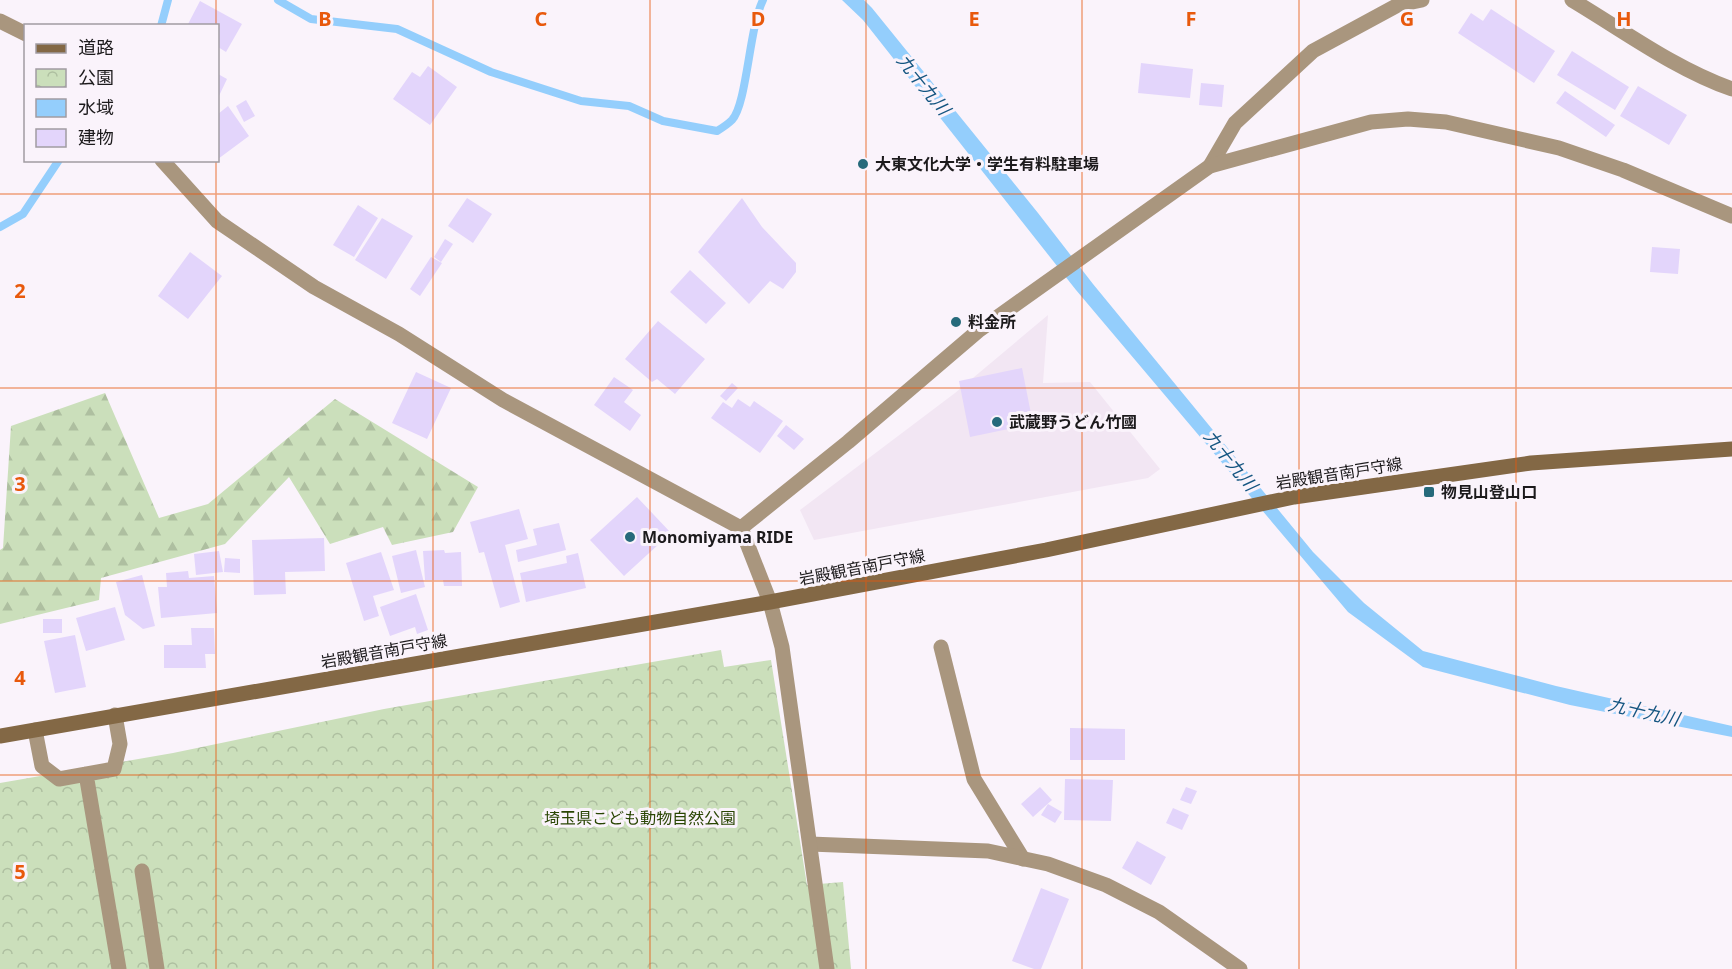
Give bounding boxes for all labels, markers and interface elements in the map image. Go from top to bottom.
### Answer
text: B [318,5,332,32]
text: C [535,5,548,32]
text: D [751,5,765,32]
text: E [968,5,980,32]
text: F [1186,5,1196,32]
text: G [1400,5,1414,32]
text: H [1616,5,1632,32]
legend [24,24,219,162]
text: 道路 [78,35,114,59]
water label: 九十九川 [892,48,957,121]
text: 公園 [78,65,114,89]
text: 水域 [78,95,114,119]
text: 建物 [78,125,114,149]
place label: 大東文化大学・学生有料駐車場 [875,153,1099,175]
marker: 大東文化大学・学生有料駐車場 [856,157,870,171]
text: 2 [14,277,26,304]
place label: 料金所 [968,311,1016,333]
marker: 料金所 [949,315,963,329]
place label: 武蔵野うどん竹國 [1009,411,1137,433]
marker: 武蔵野うどん竹國 [990,415,1004,429]
water label: 九十九川 [1199,424,1264,497]
street label: 岩殿観音南戸守線 [1274,452,1404,494]
text: 3 [14,470,26,497]
place label: 物見山登山口 [1441,481,1537,503]
marker: 物見山登山口 [1422,485,1436,499]
place label: Monomiyama RIDE [642,526,793,548]
marker: Monomiyama RIDE [623,530,637,544]
street label: 岩殿観音南戸守線 [797,544,927,590]
street label: 岩殿観音南戸守線 [319,629,449,673]
text: 4 [14,664,26,691]
water label: 九十九川 [1606,691,1684,731]
park label: 埼玉県こども動物自然公園 [544,807,736,829]
text: 5 [14,858,26,885]

